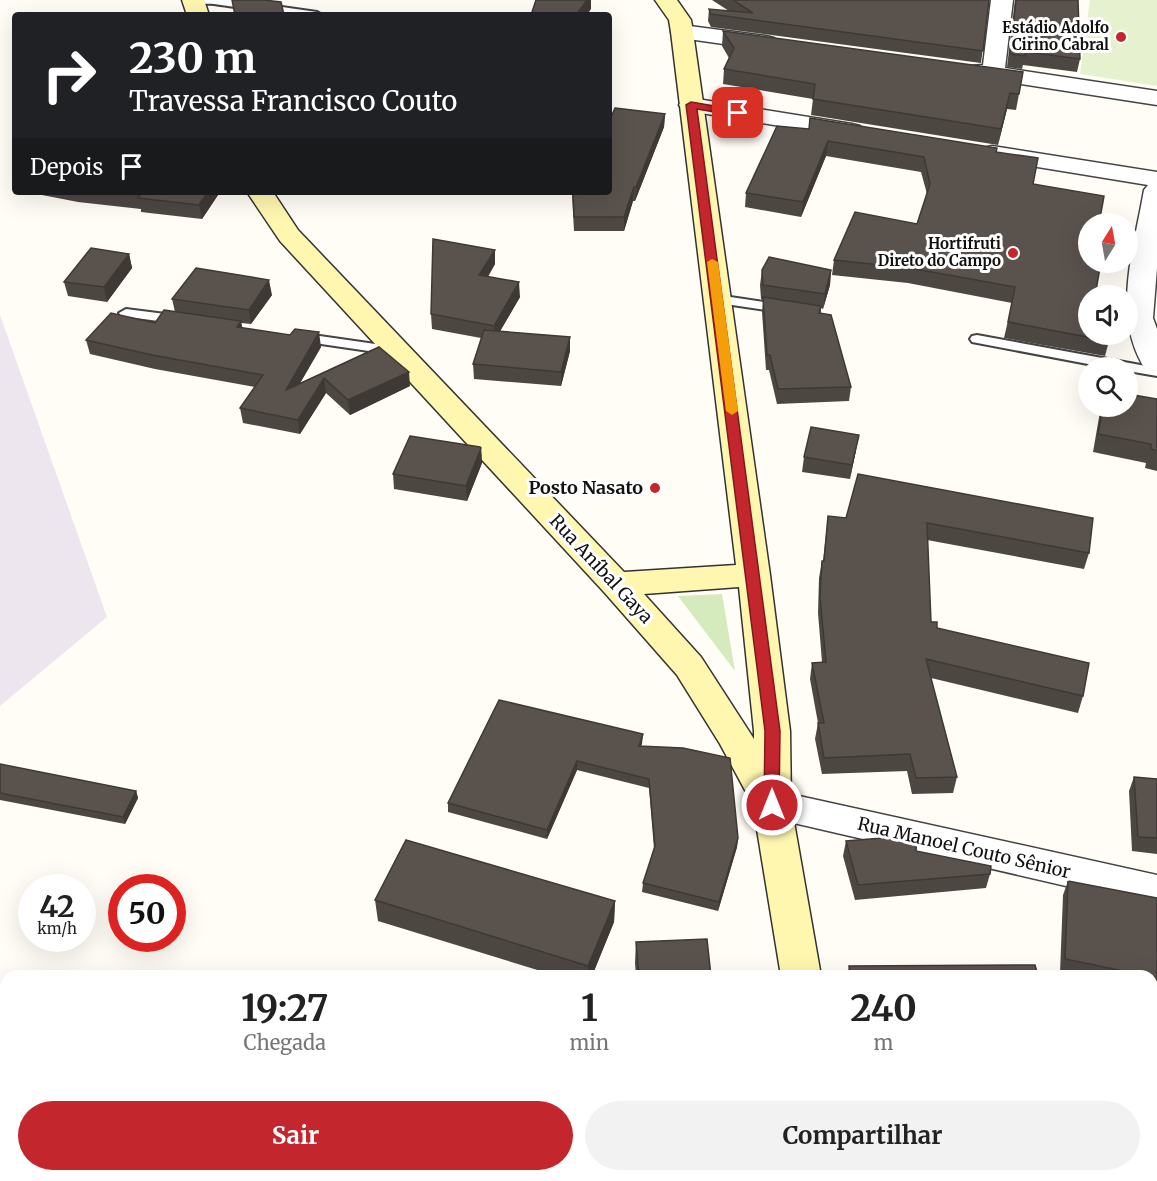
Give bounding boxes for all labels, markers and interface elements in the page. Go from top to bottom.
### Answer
place label: Estádio Adolfo Cirino Cabral [1002,18,1109,54]
marker: Estádio Adolfo Cirino Cabral [1114,30,1128,44]
text: 230 m [129,32,256,84]
icon: right [30,36,108,114]
text: Travessa Francisco Couto [129,84,457,118]
pin [712,87,763,138]
icon: arrive [721,96,754,129]
icon: arrive [115,150,148,183]
text: Depois [30,153,103,181]
north arrow [1078,213,1138,273]
map controls [1078,213,1138,417]
place label: Hortifruti Direto do Campo [878,234,1001,270]
marker: Hortifruti Direto do Campo [1006,246,1020,260]
button: sound [1078,285,1138,345]
button: search [1078,357,1138,417]
place label: Posto Nasato [528,476,643,499]
marker: Posto Nasato [648,481,662,495]
street label: Rua Aníbal Gaya [545,509,658,628]
position arrow [740,773,804,837]
street label: Rua Manoel Couto Sênior [855,812,1073,883]
speed limit sign: 50 [108,874,186,952]
text: 42 [39,887,75,925]
text: km/h [37,919,77,938]
text: 19:27 [241,986,328,1031]
text: 1 [581,986,598,1031]
text: 240 [850,986,917,1031]
text: Chegada [243,1030,326,1055]
text: min [569,1030,609,1055]
text: m [874,1030,893,1055]
button: Sair [18,1101,573,1170]
button: Compartilhar [585,1101,1140,1170]

